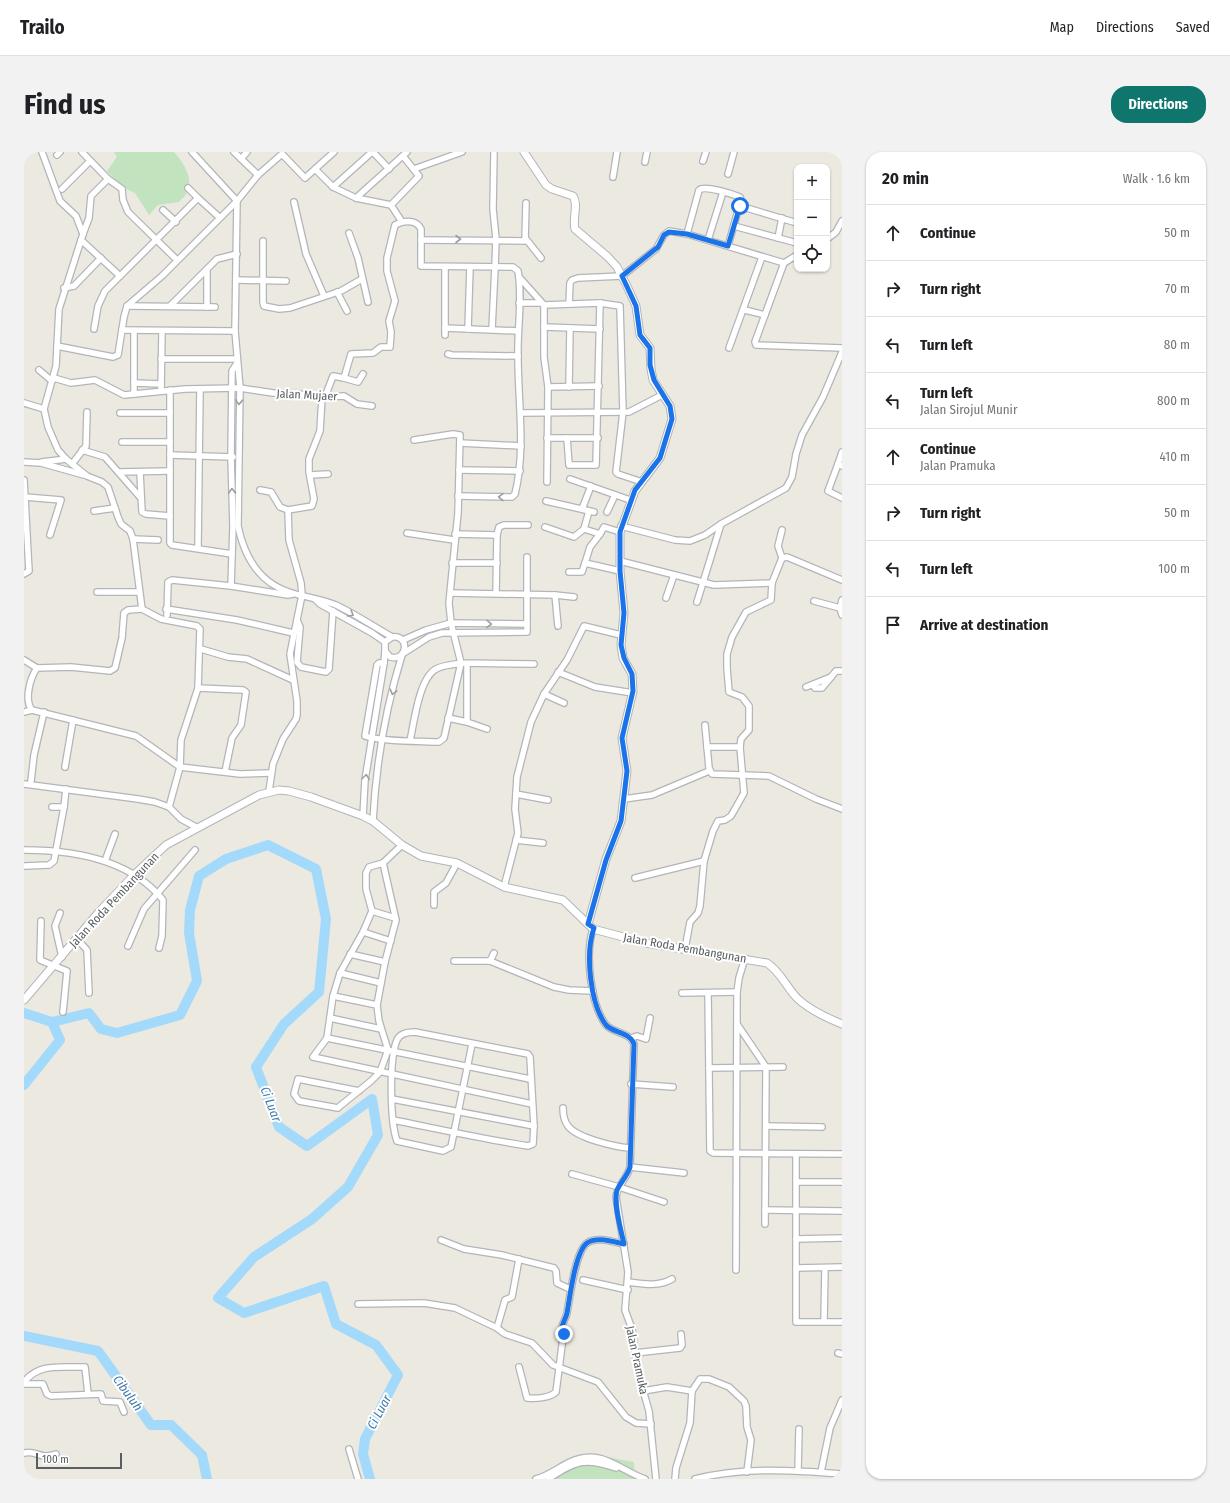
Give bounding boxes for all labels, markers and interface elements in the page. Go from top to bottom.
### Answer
text: Trailo [20,16,65,39]
text: Map [1050,19,1074,36]
text: Directions [1096,19,1154,36]
text: Saved [1176,19,1210,36]
button: Directions [1111,86,1206,123]
text: Find us [24,88,106,121]
map controls [794,164,830,272]
button: + [794,164,830,200]
text: 20 min [882,168,929,189]
text: Walk · 1.6 km [1123,171,1190,186]
route start [731,197,749,215]
button: − [794,200,830,236]
icon: ahead [882,222,904,244]
text: Continue [920,224,976,242]
text: 50 m [1164,225,1190,240]
one-way arrow [455,235,461,244]
button: locate [794,236,830,272]
icon: right [882,278,904,300]
text: Turn right [920,280,981,298]
text: 70 m [1165,281,1190,296]
icon: left [882,334,904,356]
text: Turn left [920,336,973,354]
text: 80 m [1164,337,1190,352]
text: Turn left [920,384,973,402]
street label: Jalan Mujaer [276,386,339,404]
icon: left [882,390,904,412]
text: 800 m [1157,393,1190,408]
one-way arrow [235,399,243,405]
text: Jalan Sirojul Munir [920,402,1017,417]
text: Continue [920,440,976,458]
icon: ahead [882,446,904,468]
text: 410 m [1160,449,1190,464]
text: Jalan Pramuka [920,458,996,473]
one-way arrow [228,488,236,494]
one-way arrow [498,492,504,501]
icon: right [882,502,904,524]
text: Turn right [920,504,981,522]
text: 50 m [1164,505,1190,520]
icon: left [882,558,904,580]
text: Turn left [920,560,973,578]
text: 100 m [1158,561,1190,576]
one-way arrow [347,610,354,617]
icon: arrive [882,614,904,636]
text: Arrive at destination [920,616,1048,634]
one-way arrow [486,619,492,628]
one-way arrow [389,689,397,695]
one-way arrow [361,774,370,780]
street label: Jalan Roda Pembangunan [66,850,162,950]
street label: Jalan Roda Pembangunan [622,930,748,966]
water label: Ci Luar [257,1084,285,1124]
street label: Jalan Pramuka [623,1324,651,1396]
route end [555,1325,573,1343]
water label: Cibuluh [110,1372,146,1414]
water label: Ci Luar [364,1392,394,1432]
scale bar [36,1451,122,1470]
text: 100 m [42,1453,69,1466]

